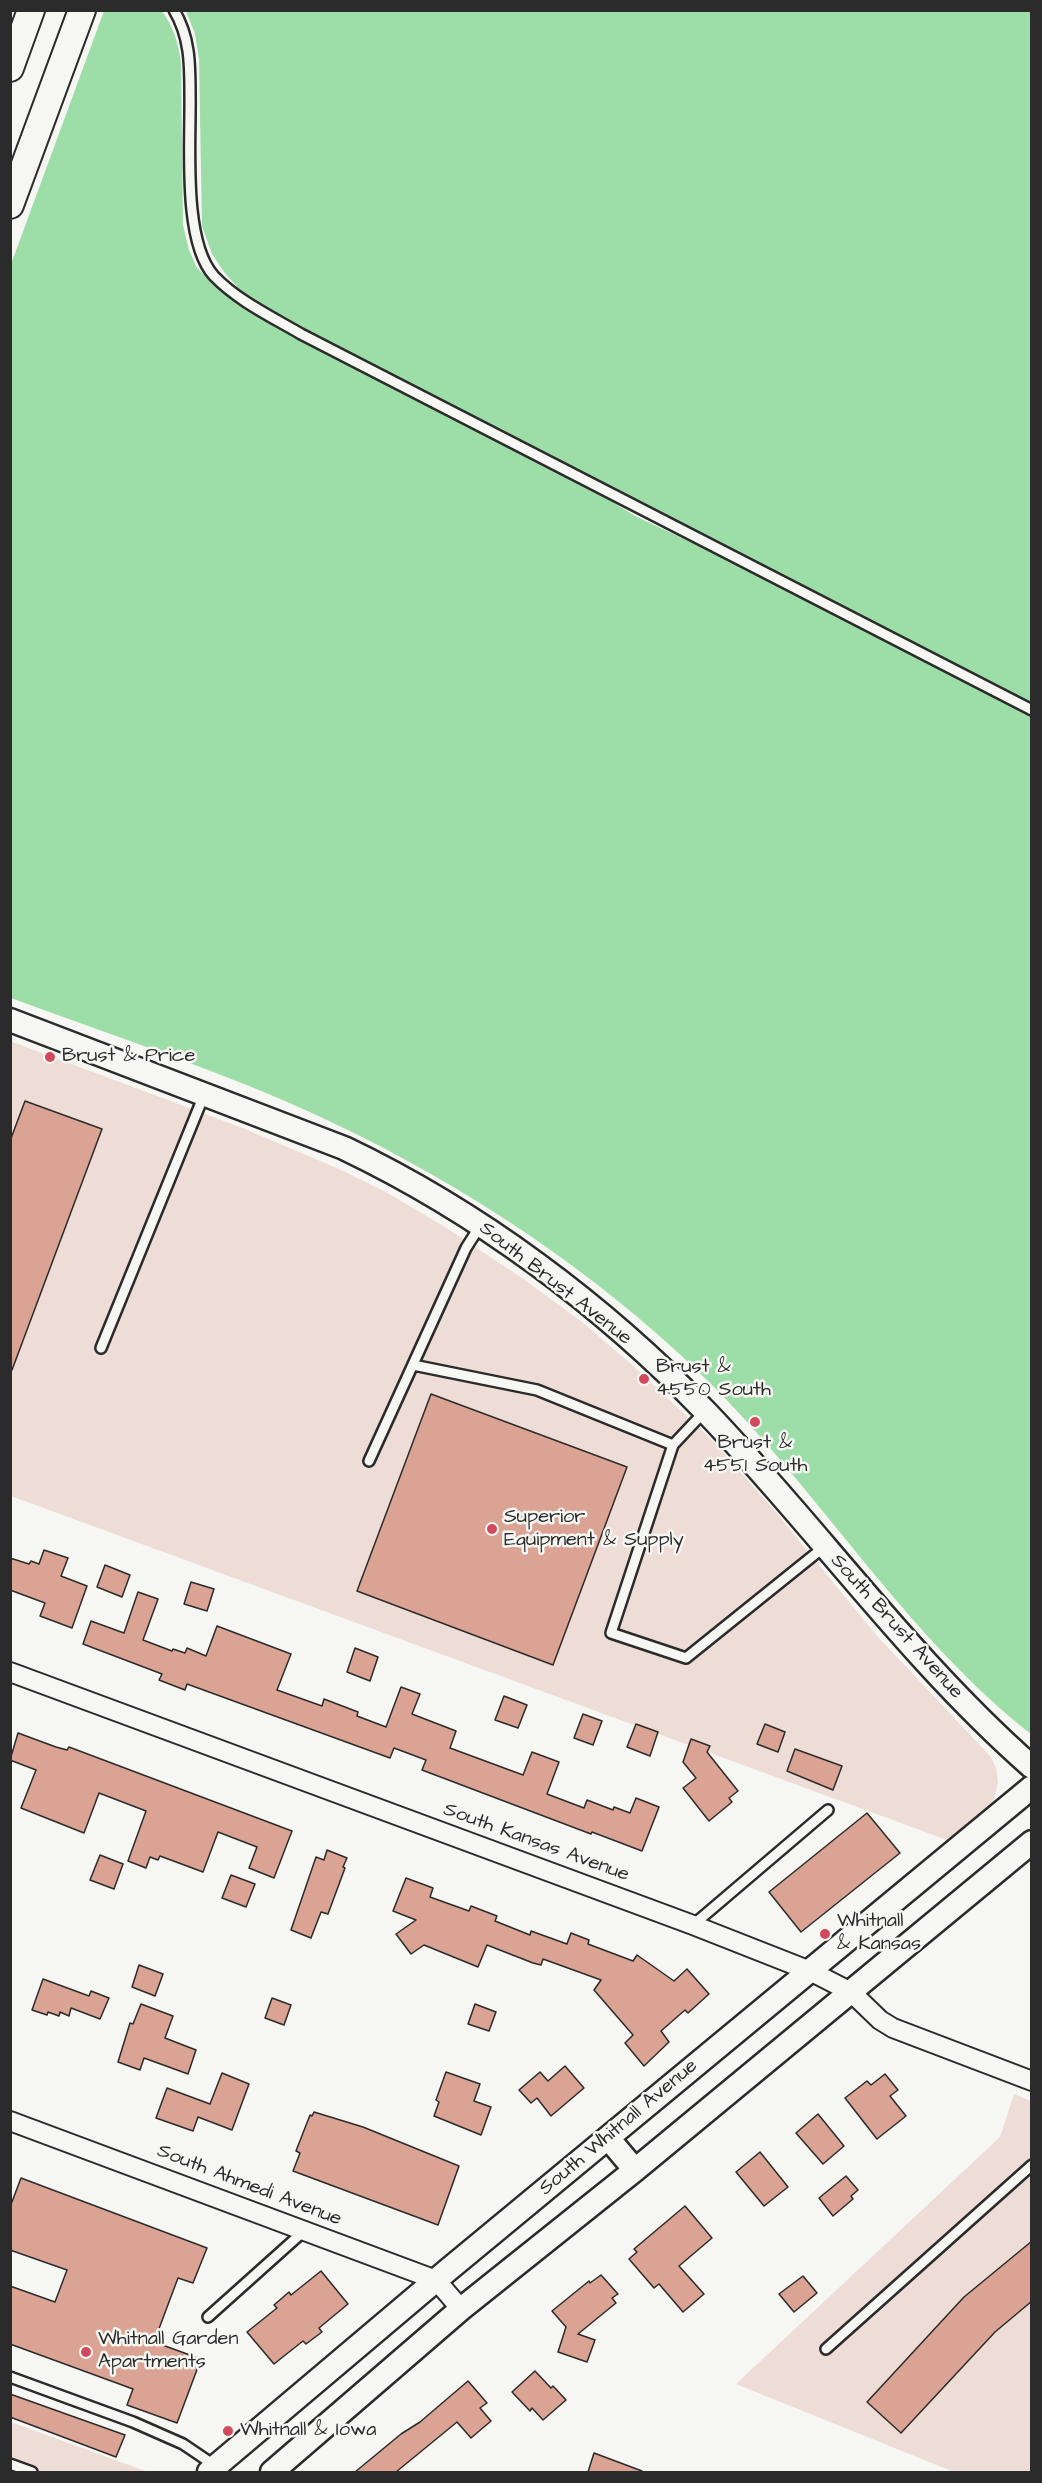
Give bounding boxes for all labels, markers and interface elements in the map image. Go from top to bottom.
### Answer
place label: Brust & Price [62,1045,195,1069]
marker: Brust & Price [43,1050,57,1064]
street label: South Brust Avenue [474,1217,636,1351]
place label: Brust & 4550 South [656,1356,771,1403]
marker: Brust & 4550 South [637,1372,651,1386]
marker: Brust & 4551 South [748,1415,762,1429]
place label: Brust & 4551 South [703,1432,807,1479]
place label: Superior Equipment & Supply [504,1506,684,1553]
marker: Superior Equipment & Supply [485,1522,499,1536]
street label: South Brust Avenue [825,1550,967,1704]
street label: South Kansas Avenue [440,1798,632,1888]
place label: Whitnall & Kansas [837,1910,921,1957]
marker: Whitnall & Kansas [818,1927,832,1941]
street label: South Whitnall Avenue [535,2055,703,2201]
street label: South Ahmedi Avenue [153,2140,345,2232]
place label: Whitnall Garden Apartments [98,2328,238,2375]
marker: Whitnall Garden Apartments [79,2345,93,2359]
place label: Whitnall & Iowa [240,2419,376,2443]
marker: Whitnall & Iowa [221,2424,235,2438]

